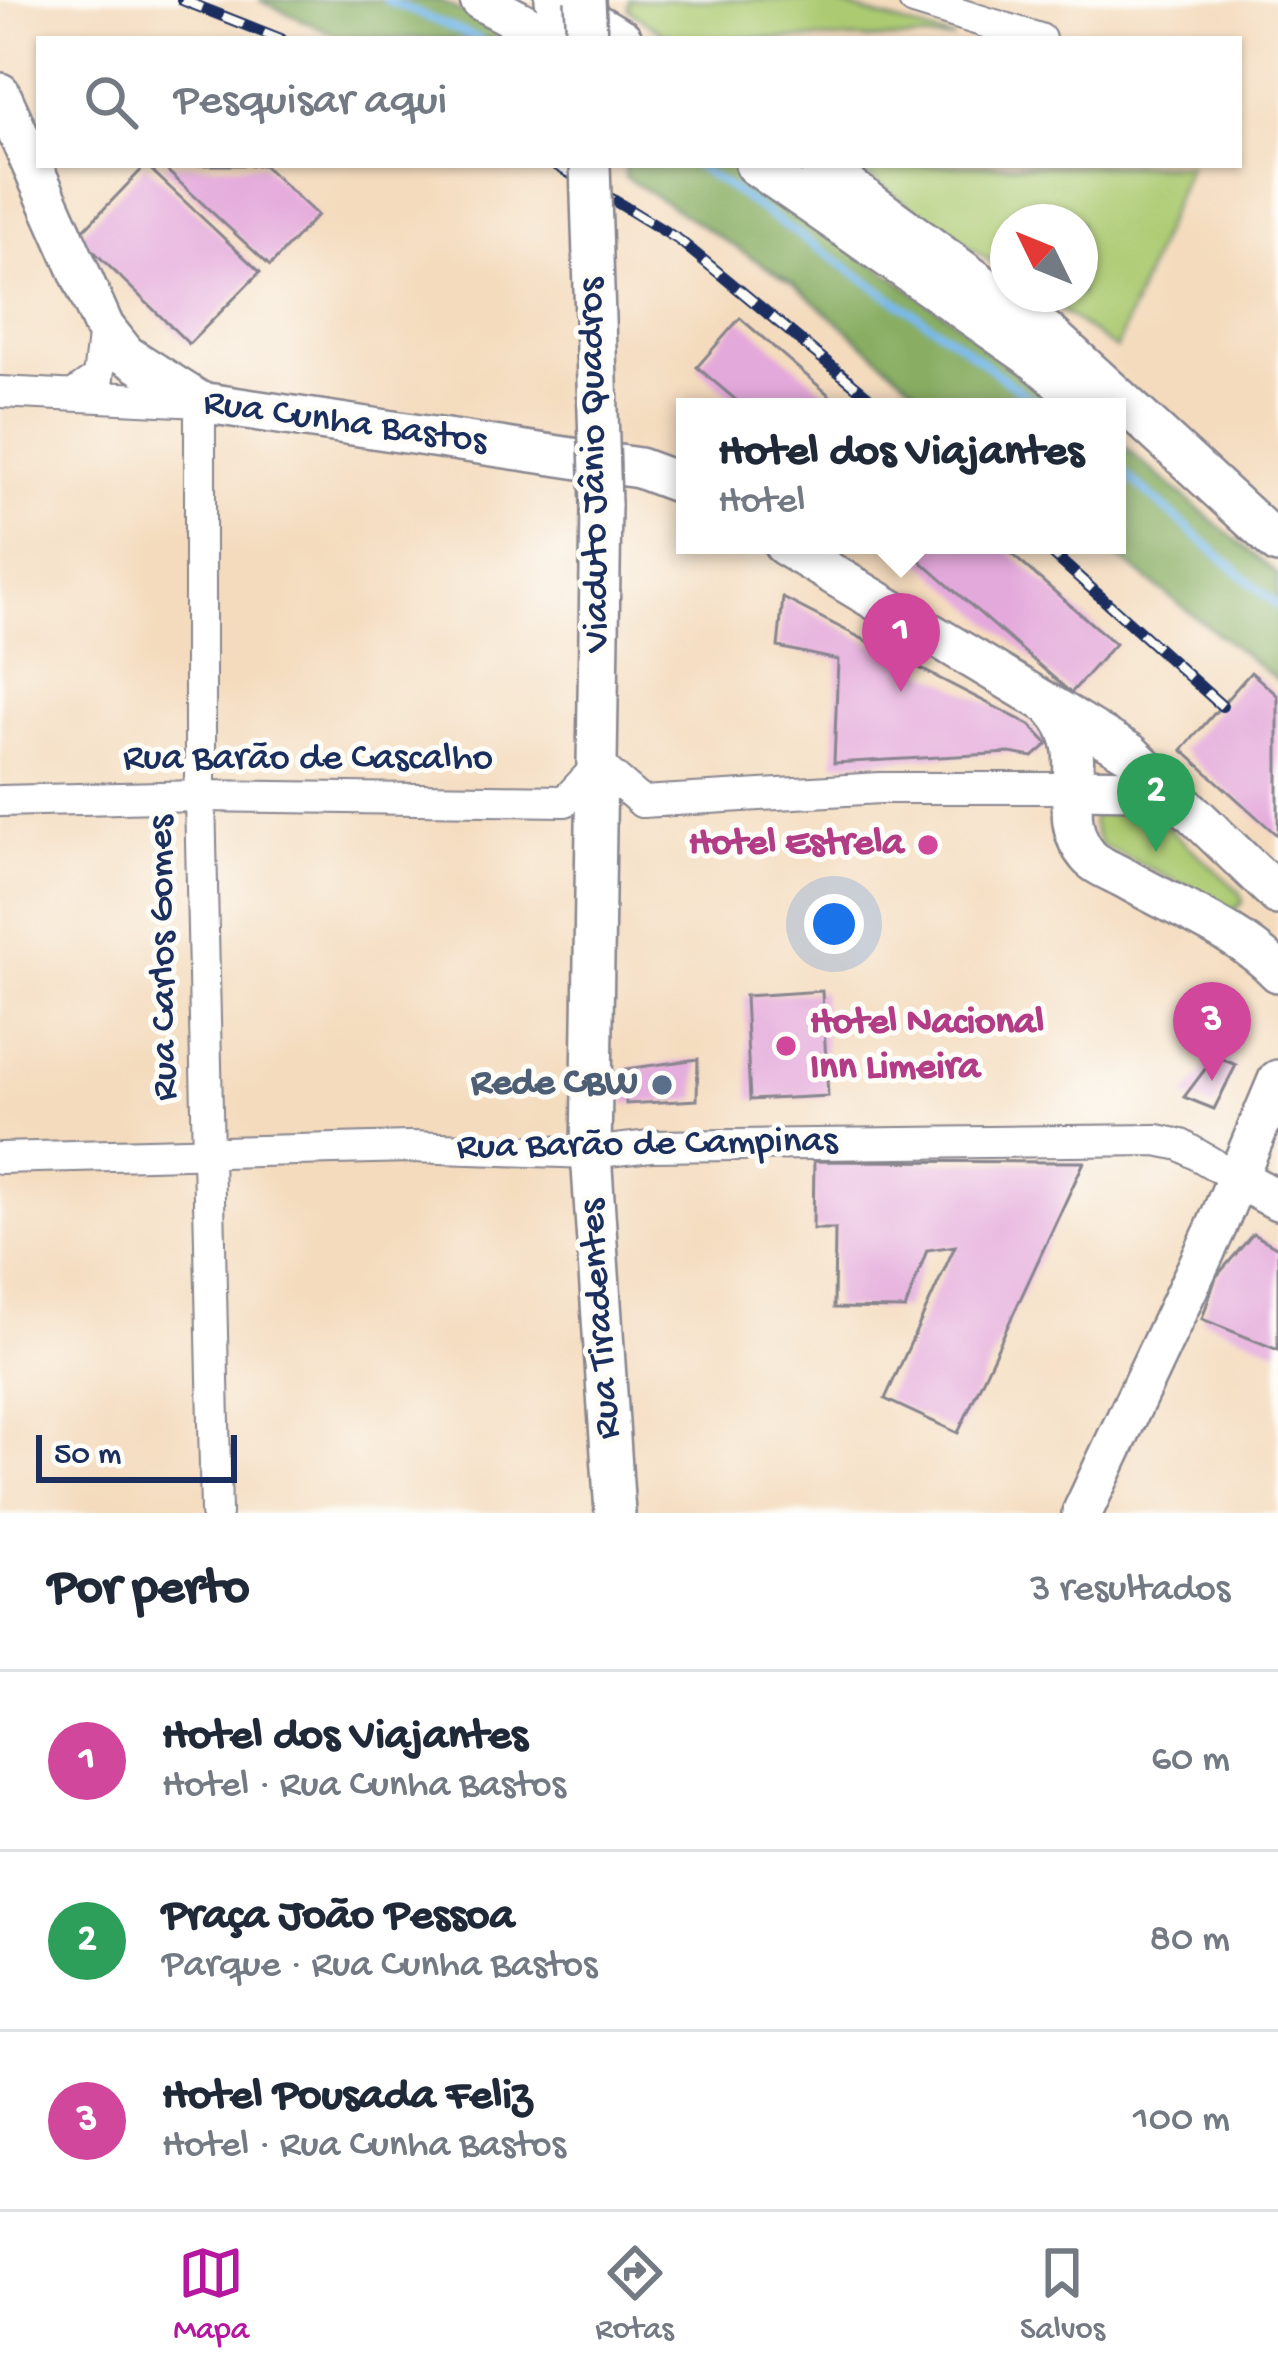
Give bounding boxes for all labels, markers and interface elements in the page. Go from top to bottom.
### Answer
search box [36,36,1242,168]
icon: search [78,69,144,135]
text: Pesquisar aqui [174,76,447,129]
north arrow [990,204,1098,312]
street label: Viaduto Jânio Quadros [570,276,622,654]
street label: Rua Cunha Bastos [200,381,491,467]
popup [676,398,1126,554]
text: Hotel dos Viajantes [718,427,1084,480]
text: Hotel [718,480,805,526]
pin: 1 [862,593,940,692]
street label: Rua Barão de Cascalho [123,737,493,783]
pin: 2 [1117,753,1195,852]
street label: Rua Carlos Gomes [139,813,190,1101]
place label: Hotel Estrela [689,822,906,868]
marker: Hotel Estrela [915,832,941,858]
your location [804,894,864,954]
pin: 3 [1173,982,1251,1081]
place label: Hotel Nacional Inn Limeira [810,1001,1044,1092]
marker: Hotel Nacional Inn Limeira [773,1033,799,1059]
place label: Rede CBW [471,1062,638,1108]
marker: Rede CBW [649,1072,675,1098]
street label: Rua Barão de Campinas [456,1120,840,1172]
street label: Rua Tiradentes [571,1196,633,1441]
scale bar [36,1429,237,1482]
text: 50 m [54,1437,121,1475]
text: Por perto [48,1561,250,1621]
text: 3 resultados [1030,1568,1230,1614]
text: Hotel dos Viajantes [162,1711,528,1764]
text: 1 [79,1738,95,1784]
text: 60 m [1151,1738,1230,1784]
text: Hotel · Rua Cunha Bastos [162,1764,566,1810]
text: Praça João Pessoa [162,1891,514,1944]
text: 2 [77,1918,97,1964]
text: 80 m [1150,1918,1230,1964]
text: Parque · Rua Cunha Bastos [162,1944,597,1990]
text: Hotel Pousada Feliz [162,2071,532,2124]
text: 3 [77,2098,97,2144]
text: 100 m [1133,2098,1230,2144]
text: Hotel · Rua Cunha Bastos [162,2124,566,2170]
tab: Mapa [173,2240,249,2350]
tab: Rotas [595,2240,674,2350]
tab: Salvos [1020,2240,1105,2350]

